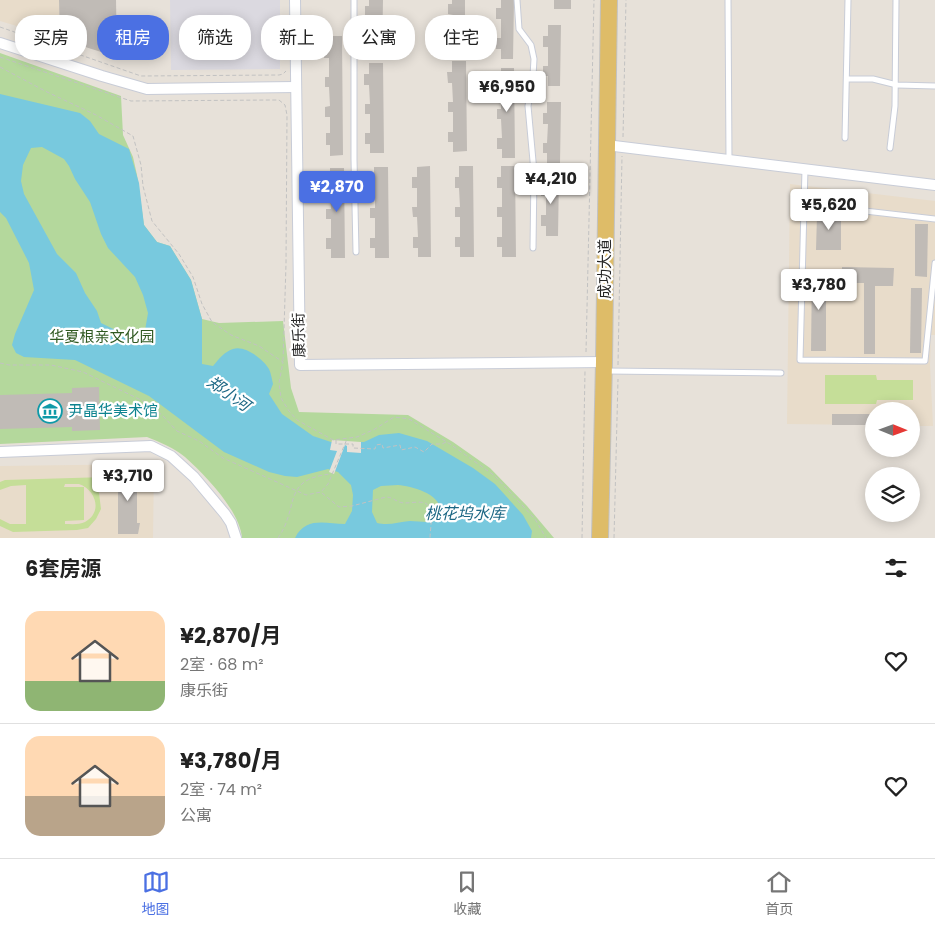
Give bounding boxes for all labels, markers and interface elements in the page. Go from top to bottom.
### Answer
chip: 买房 [15,15,87,60]
chip: 租房 [97,15,169,60]
chip: 筛选 [179,15,251,60]
chip: 新上 [261,15,333,60]
chip: 公寓 [343,15,415,60]
chip: 住宅 [425,15,497,60]
pin: ¥6,950 [466,70,548,113]
text: ¥6,950 [479,75,535,98]
pin: ¥4,210 [510,162,592,205]
text: ¥4,210 [525,167,577,190]
pin: ¥2,870 [296,170,378,213]
text: ¥2,870 [310,175,364,198]
pin: ¥5,620 [788,188,870,231]
text: ¥5,620 [801,193,857,216]
street label: 成功大道 [594,239,615,299]
pin: ¥3,780 [778,268,860,311]
text: ¥3,780 [792,273,846,296]
street label: 康乐街 [288,312,309,358]
park label: 华夏根亲文化园 [49,326,155,347]
water label: 郑小河 [202,370,257,418]
museum icon: 尹晶华美术馆 [37,398,63,424]
place label: 尹晶华美术馆 [68,400,158,421]
north arrow [865,402,920,458]
map controls [865,402,920,522]
pin: ¥3,710 [87,460,169,502]
text: ¥3,710 [103,464,153,487]
button: layers [865,467,920,522]
water label: 桃花坞水库 [425,502,508,525]
text: 6套房源 [25,554,101,583]
icon: filters [882,554,910,582]
text: ¥2,870/月 [180,621,281,650]
icon: home [65,631,125,691]
icon: heart [882,647,910,675]
text: 2室 · 68 m² [180,653,263,676]
text: 康乐街 [180,679,228,702]
text: ¥3,780/月 [180,746,282,775]
icon: home [65,756,125,816]
icon: heart [882,772,910,800]
text: 2室 · 74 m² [180,778,262,801]
text: 公寓 [180,804,212,827]
tab: 地图 [142,868,170,920]
tab: 收藏 [453,868,481,920]
tab: 首页 [765,868,793,920]

